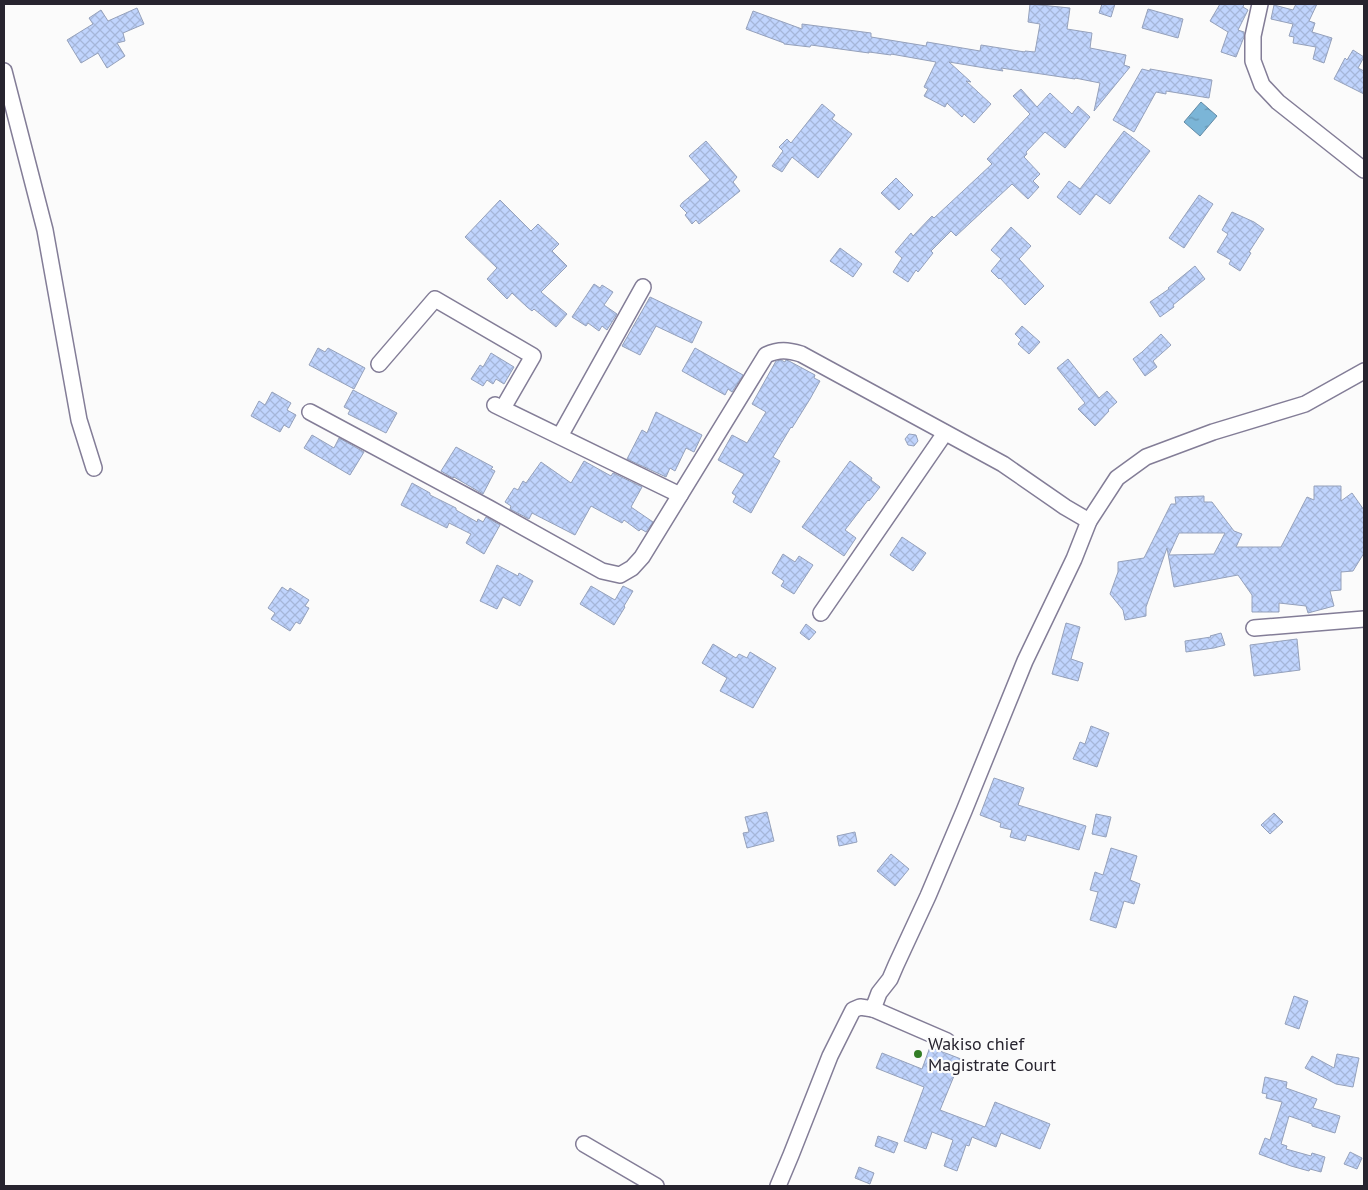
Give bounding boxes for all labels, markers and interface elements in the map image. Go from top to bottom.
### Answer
place label: Wakiso chief Magistrate Court [928,1032,1056,1076]
marker: Wakiso chief Magistrate Court [912,1048,924,1060]

